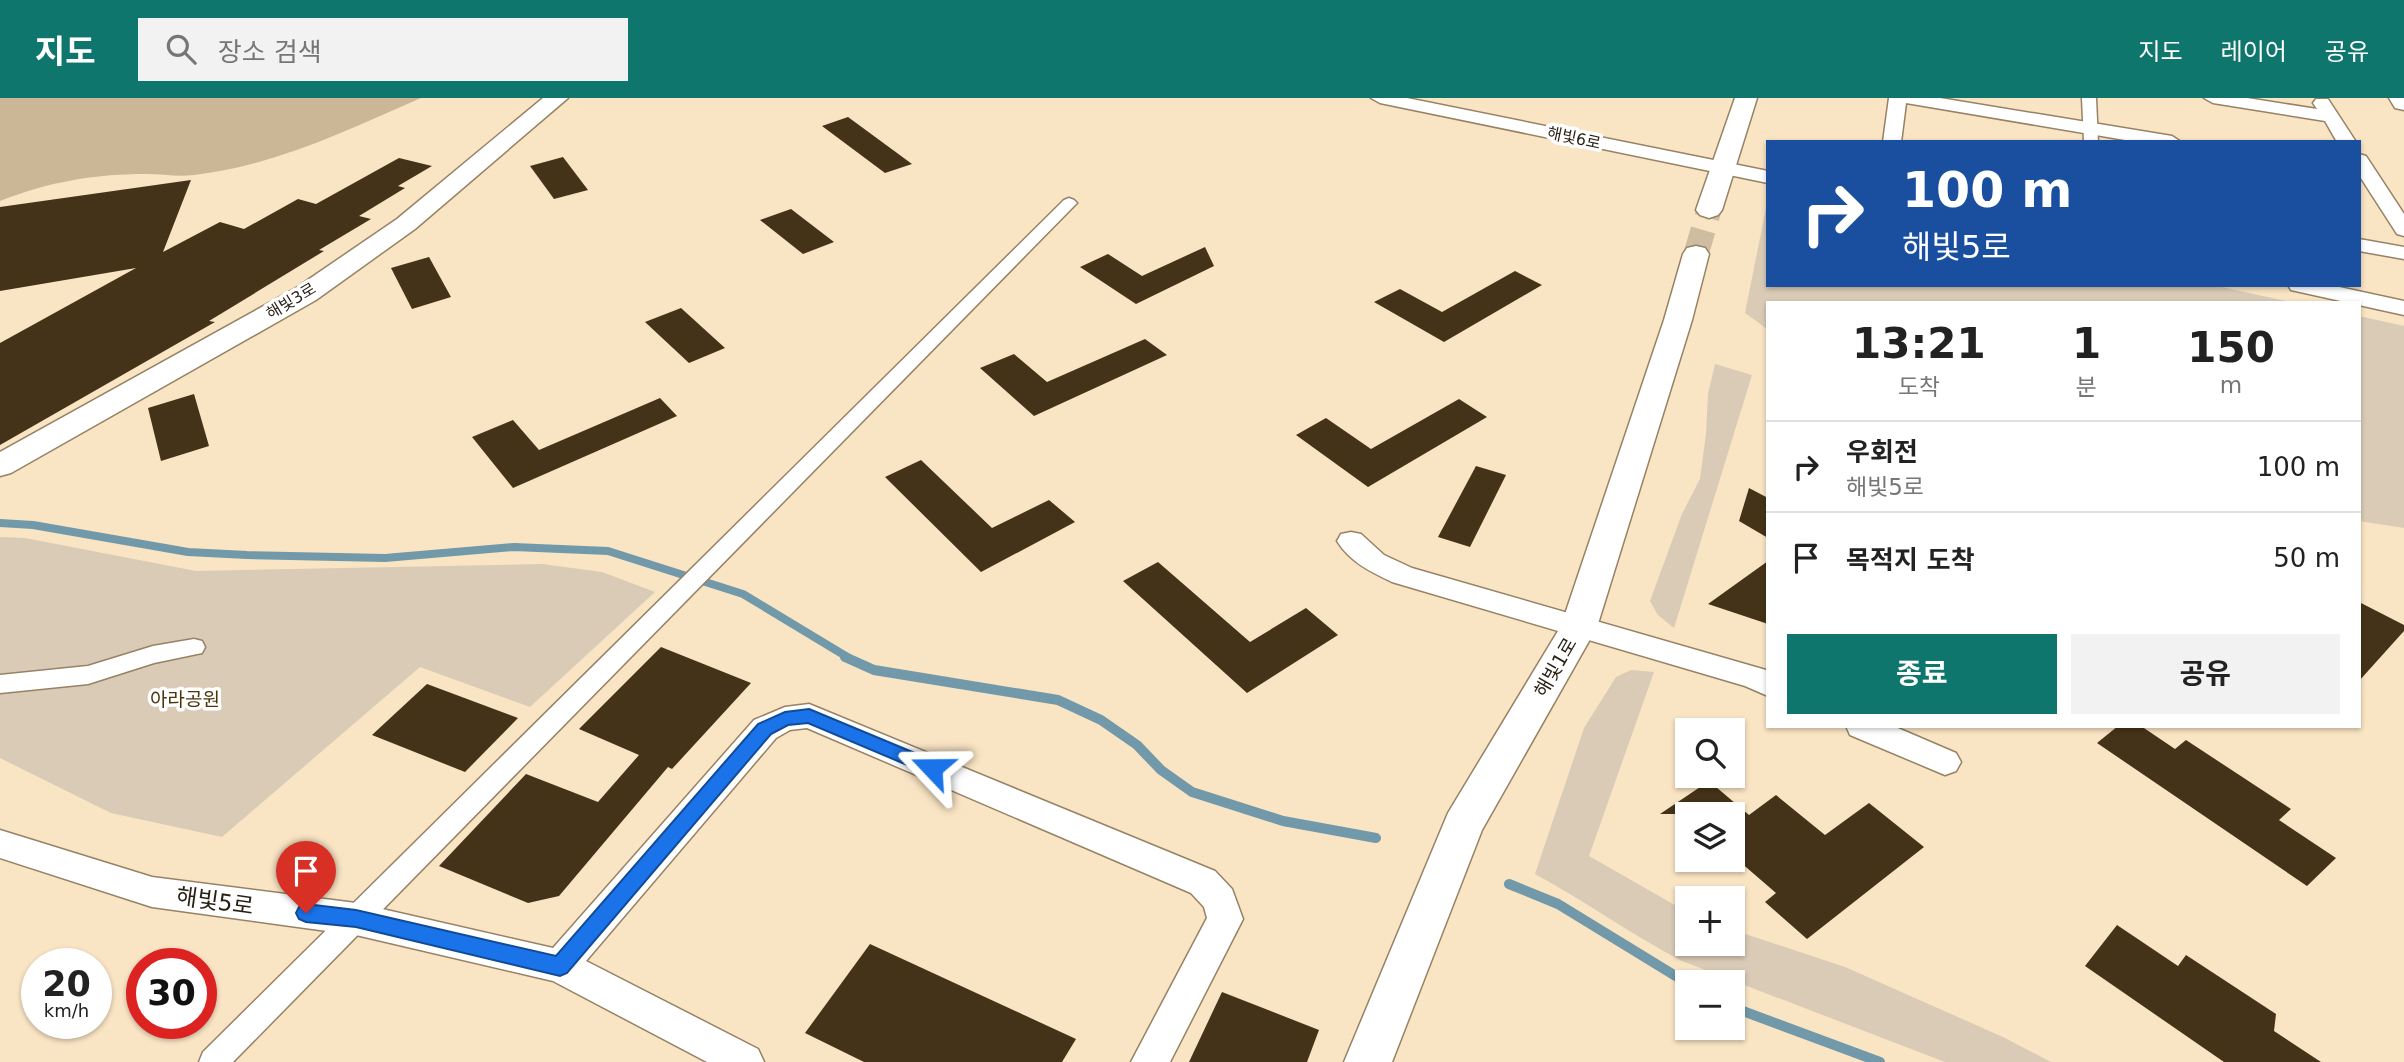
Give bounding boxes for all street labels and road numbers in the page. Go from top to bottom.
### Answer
street label: 해빛6로 [1545,123,1603,153]
street label: 해빛3로 [263,279,319,323]
street label: 해빛1로 [1529,634,1581,700]
street label: 해빛5로 [175,883,255,919]

